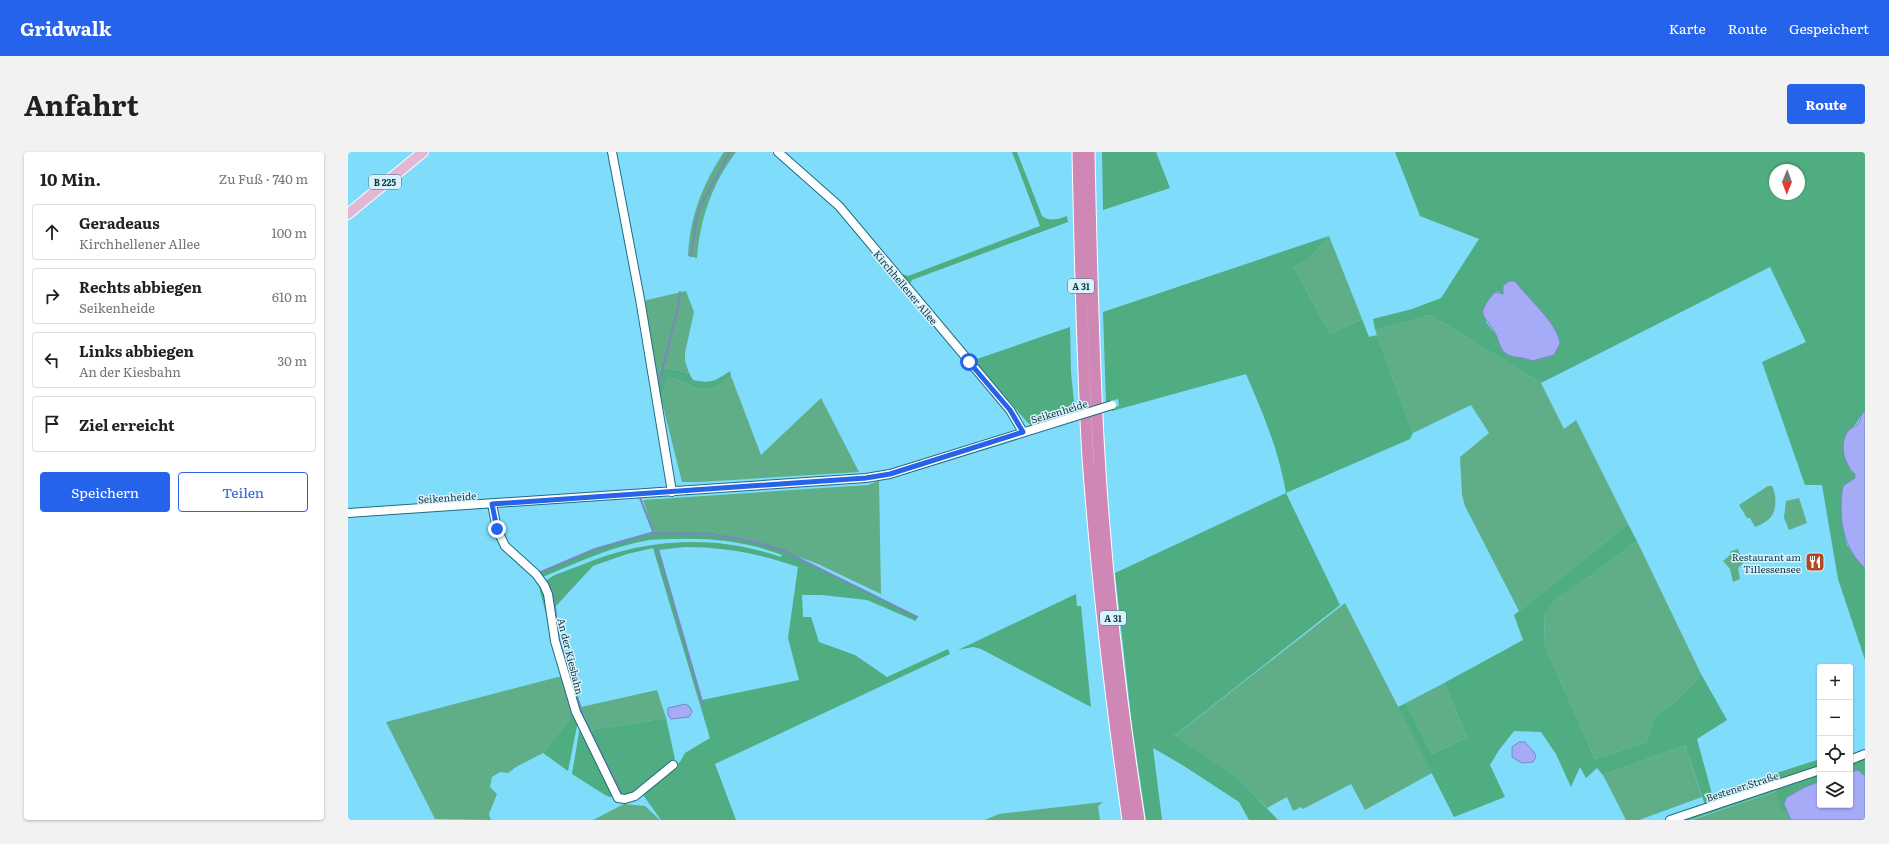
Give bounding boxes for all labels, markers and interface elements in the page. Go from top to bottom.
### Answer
text: Gridwalk [20,14,111,42]
text: Karte [1669,18,1706,38]
text: Route [1728,18,1767,38]
text: Gespeichert [1789,18,1869,38]
text: Anfahrt [24,83,139,125]
button: Route [1787,84,1865,124]
north arrow [1769,164,1805,200]
text: 10 Min. [40,166,101,191]
text: Zu Fuß · 740 m [219,169,308,188]
road number: B 225 [369,175,401,189]
text: Geradeaus [79,211,160,234]
icon: ahead [41,221,63,243]
text: 100 m [271,223,307,242]
text: Kirchhellener Allee [79,234,200,253]
street label: Kirchhellener Allee [870,247,942,327]
text: Rechts abbiegen [79,275,202,298]
road number: A 31 [1068,279,1094,293]
icon: right [41,285,63,307]
text: 610 m [272,287,307,306]
text: Seikenheide [79,298,155,317]
text: Links abbiegen [79,339,194,362]
icon: left [41,349,63,371]
text: 30 m [277,351,307,370]
route start [960,353,978,371]
text: An der Kiesbahn [79,362,181,381]
street label: Seikenheide [1029,395,1089,427]
icon: arrive [41,413,63,435]
text: Ziel erreicht [79,413,174,436]
button: Speichern [40,472,170,512]
button: Teilen [178,472,308,512]
street label: Seikenheide [417,487,477,507]
route end [488,520,506,538]
place label: Restaurant am Tillessensee [1732,549,1801,576]
restaurant icon: Restaurant am Tillessensee [1804,551,1826,573]
road number: A 31 [1100,611,1126,625]
street label: An der Kiesbahn [554,616,588,696]
map controls [1817,664,1853,808]
button: + [1817,664,1853,700]
button: − [1817,700,1853,736]
button: locate [1817,736,1853,772]
street label: Bestener Straße [1704,767,1780,805]
button: layers [1817,772,1853,808]

